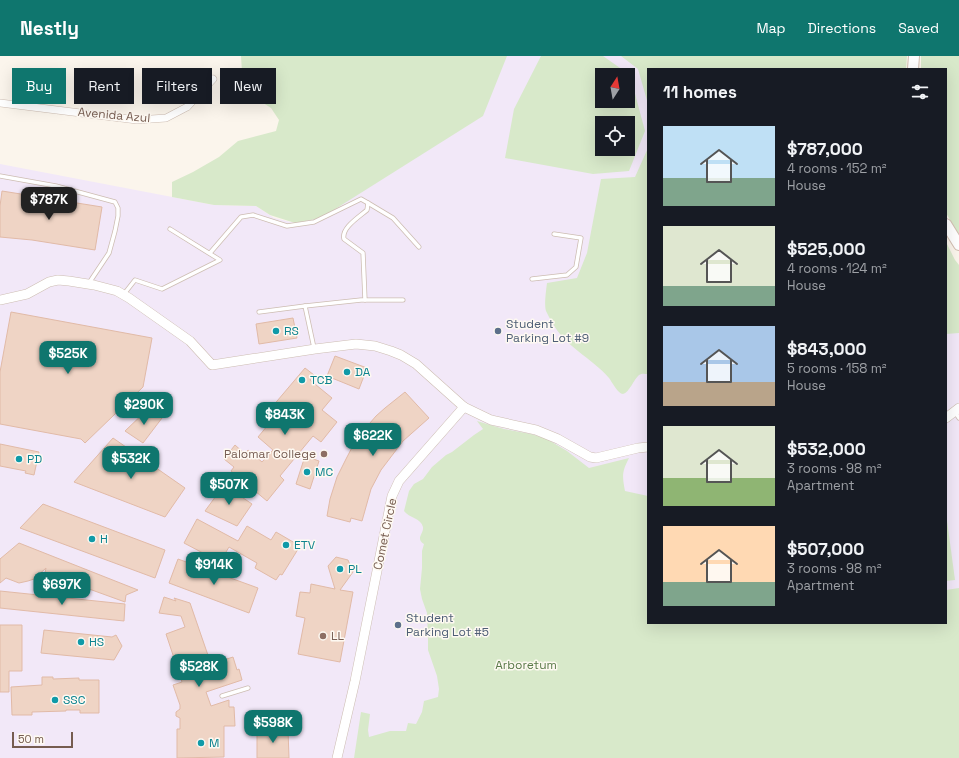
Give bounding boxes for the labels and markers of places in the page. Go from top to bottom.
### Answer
pin: $787K [21,187,77,221]
place label: Student Parking Lot #9 [506,316,589,346]
place label: RS [284,323,299,339]
marker: RS [271,326,281,336]
marker: Student Parking Lot #9 [493,326,503,336]
pin: $525K [40,341,96,375]
place label: DA [355,364,371,380]
marker: DA [342,367,352,377]
place label: TCB [310,372,332,388]
marker: TCB [297,375,307,385]
pin: $290K [116,392,172,426]
pin: $843K [257,402,313,436]
pin: $622K [345,423,401,457]
pin: $532K [103,446,159,480]
place label: Palomar College [224,446,316,462]
marker: Palomar College [319,449,329,459]
place label: PD [27,451,42,467]
marker: PD [14,454,24,464]
place label: MC [315,464,333,480]
marker: MC [302,467,312,477]
pin: $507K [201,472,257,506]
place label: H [100,531,108,547]
marker: H [87,534,97,544]
place label: ETV [294,537,316,553]
marker: ETV [281,540,291,550]
pin: $914K [186,552,242,586]
place label: PL [348,561,362,577]
marker: PL [335,564,345,574]
pin: $697K [34,572,90,606]
place label: Student Parking Lot #5 [406,610,489,640]
marker: Student Parking Lot #5 [393,620,403,630]
place label: LL [331,628,345,644]
marker: LL [318,631,328,641]
place label: HS [89,634,104,650]
marker: HS [76,637,86,647]
pin: $528K [171,654,227,688]
place label: SSC [63,692,86,708]
marker: SSC [50,695,60,705]
pin: $598K [245,710,301,744]
place label: M [209,735,219,751]
marker: M [196,738,206,748]

